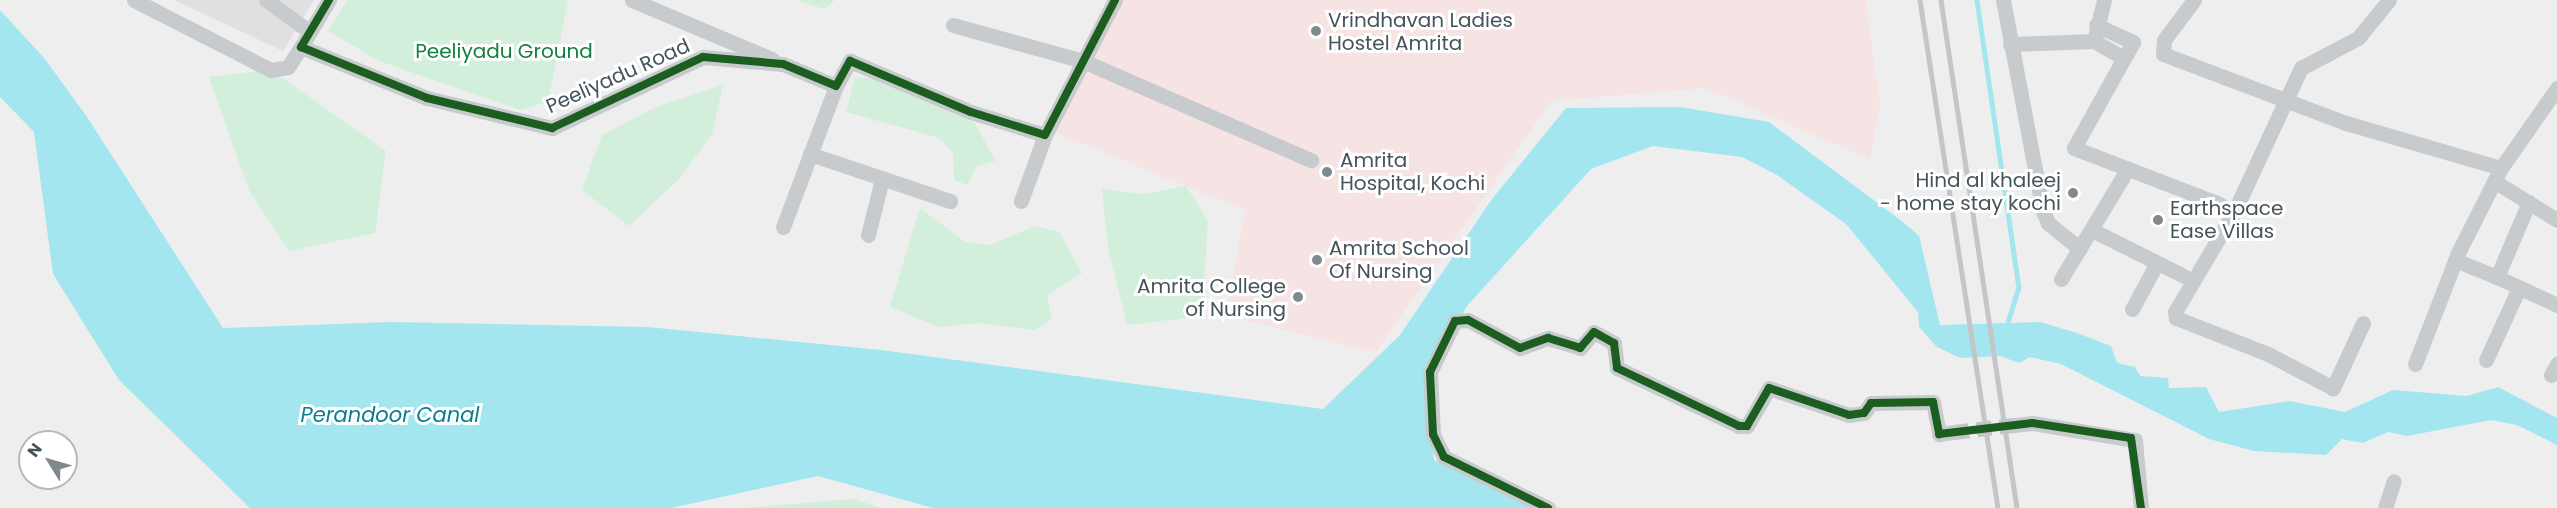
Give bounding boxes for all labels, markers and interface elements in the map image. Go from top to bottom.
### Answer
place label: Vrindhavan Ladies Hostel Amrita [1328,8,1513,55]
marker: Vrindhavan Ladies Hostel Amrita [1309,24,1323,38]
street label: Peeliyadu Road [542,34,694,118]
park label: Peeliyadu Ground [415,39,593,63]
place label: Amrita Hospital, Kochi [1340,148,1485,195]
marker: Amrita Hospital, Kochi [1318,163,1336,181]
place label: Hind al khaleej - home stay kochi [1880,169,2061,216]
marker: Hind al khaleej - home stay kochi [2066,186,2080,200]
place label: Earthspace Ease Villas [2170,196,2283,243]
marker: Earthspace Ease Villas [2151,213,2165,227]
place label: Amrita School Of Nursing [1329,237,1469,284]
marker: Amrita School Of Nursing [1310,253,1324,267]
place label: Amrita College of Nursing [1137,274,1286,321]
marker: Amrita College of Nursing [1291,290,1305,304]
water label: Perandoor Canal [300,402,480,428]
north arrow [18,430,78,490]
text: N [22,438,48,462]

